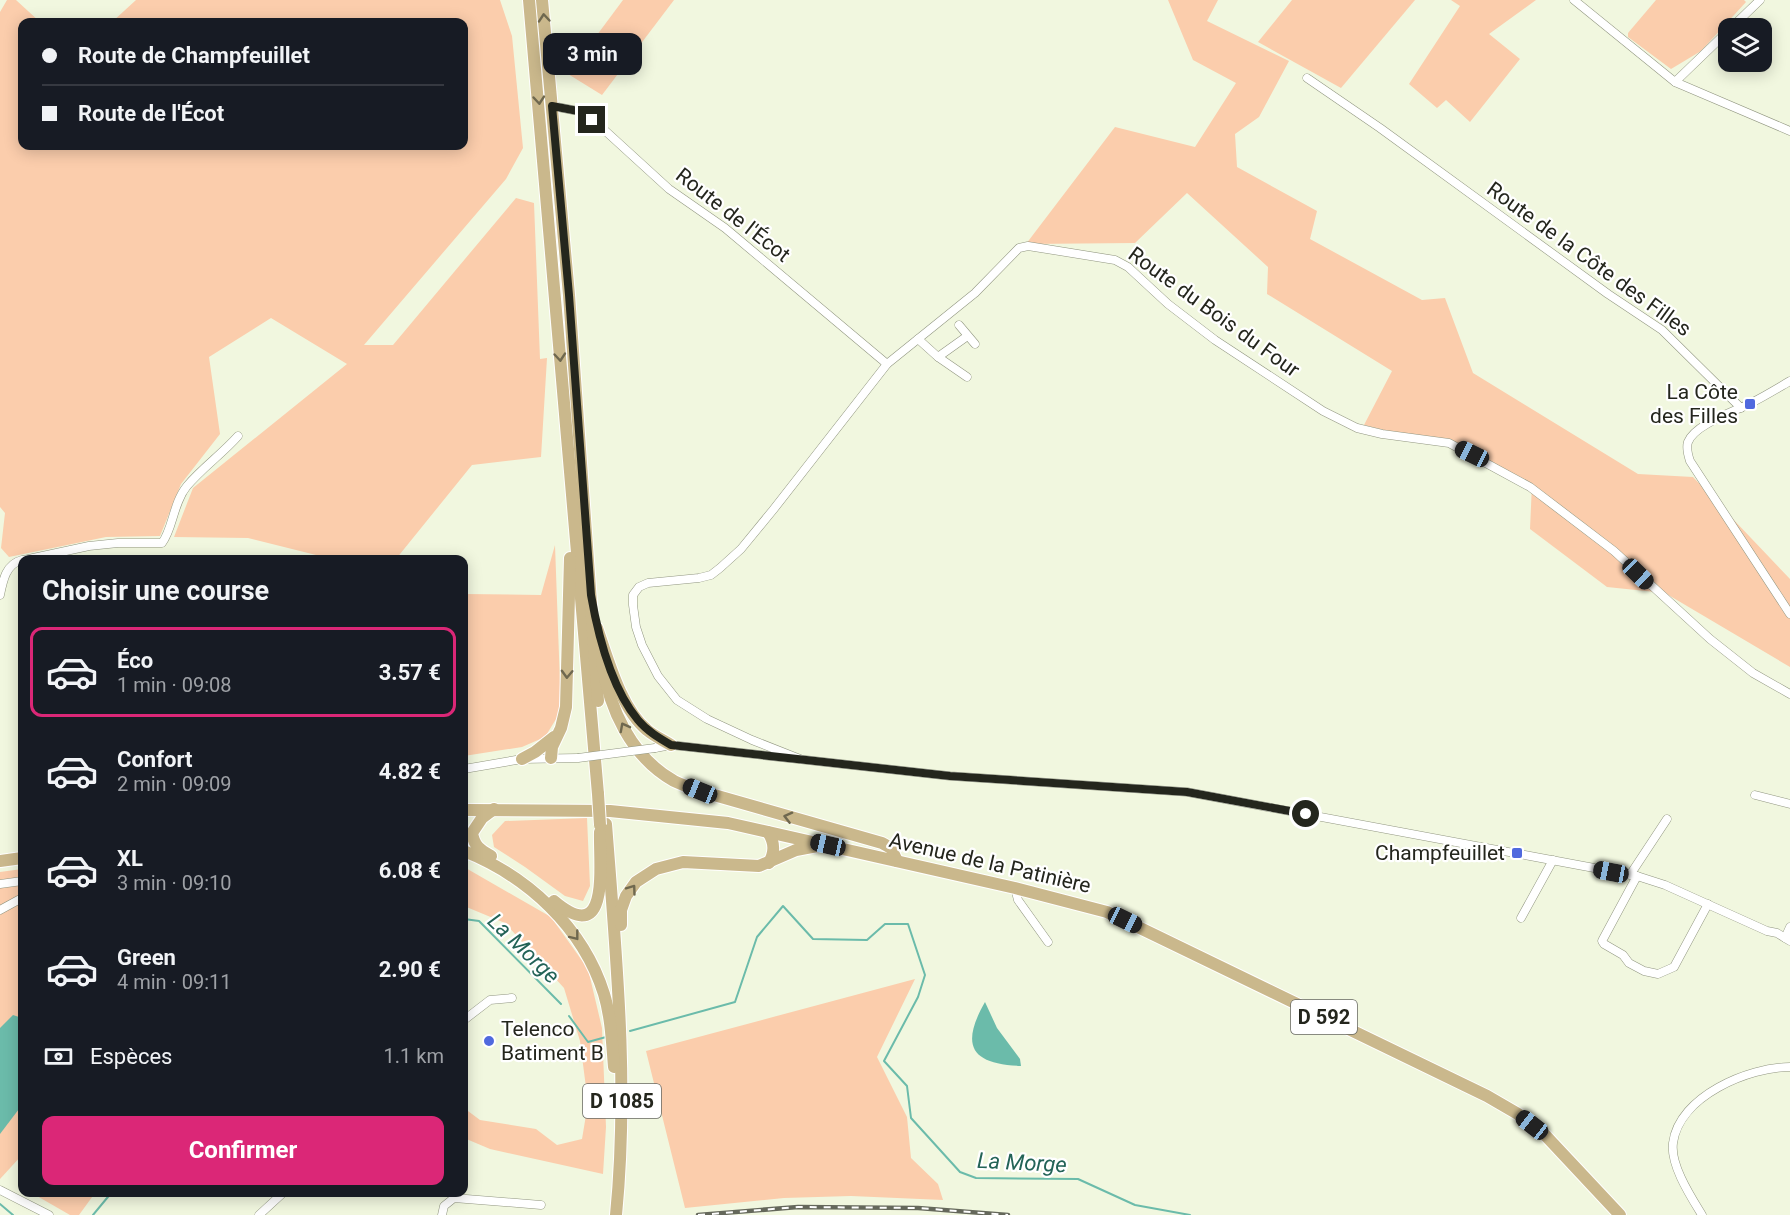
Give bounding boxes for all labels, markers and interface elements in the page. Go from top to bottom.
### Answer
one-way arrow [538,14,551,23]
map controls [1718,18,1772,72]
button: layers [1718,18,1772,72]
callout: 3 min [542,33,642,75]
text: 3 min [567,42,618,66]
text: Route de Champfeuillet [78,43,310,68]
one-way arrow [532,96,545,105]
text: Route de l'Écot [78,101,224,126]
route end [578,106,605,133]
street label: Route de l'Écot [671,163,795,267]
street label: Route de la Côte des Filles [1482,177,1696,341]
street label: Route du Bois du Four [1124,242,1304,382]
one-way arrow [553,352,566,361]
place label: La Côte des Filles [1650,380,1738,428]
marker: La Côte des Filles [1743,397,1757,411]
car [1452,438,1492,470]
car [1619,555,1657,593]
text: Choisir une course [42,575,269,607]
icon: car [45,645,99,699]
text: Éco [117,648,153,673]
text: 3.57 € [379,660,441,685]
one-way arrow [561,669,574,678]
text: 1 min · 09:08 [117,673,232,697]
one-way arrow [619,722,631,733]
icon: car [45,744,99,798]
text: Confort [117,747,192,772]
text: 4.82 € [379,759,441,784]
text: 2 min · 09:09 [117,772,232,796]
car [680,776,720,806]
route start [1292,800,1319,827]
one-way arrow [784,812,794,824]
street label: Avenue de la Patinière [887,828,1093,898]
car [808,832,848,858]
place label: Champfeuillet [1375,841,1505,865]
icon: car [45,843,99,897]
text: XL [117,846,143,871]
marker: Champfeuillet [1510,846,1524,860]
text: 6.08 € [379,858,441,883]
car [1592,860,1630,884]
text: 3 min · 09:10 [117,871,232,895]
one-way arrow [625,884,636,895]
car [1105,904,1145,936]
water label: La Morge [483,908,565,988]
one-way arrow [567,930,578,941]
icon: car [45,942,99,996]
text: Green [117,945,176,970]
text: 2.90 € [379,957,441,982]
text: 4 min · 09:11 [117,970,232,994]
road number: D 592 [1291,1000,1357,1034]
place label: Telenco Batiment B [501,1017,604,1065]
marker: Telenco Batiment B [482,1034,496,1048]
icon: cash [42,1040,75,1073]
text: Espèces [90,1044,172,1069]
text: 1.1 km [384,1044,444,1068]
road number: D 1085 [583,1084,661,1118]
car [1512,1107,1552,1143]
button: Confirmer [42,1116,444,1185]
water label: La Morge [977,1148,1067,1177]

